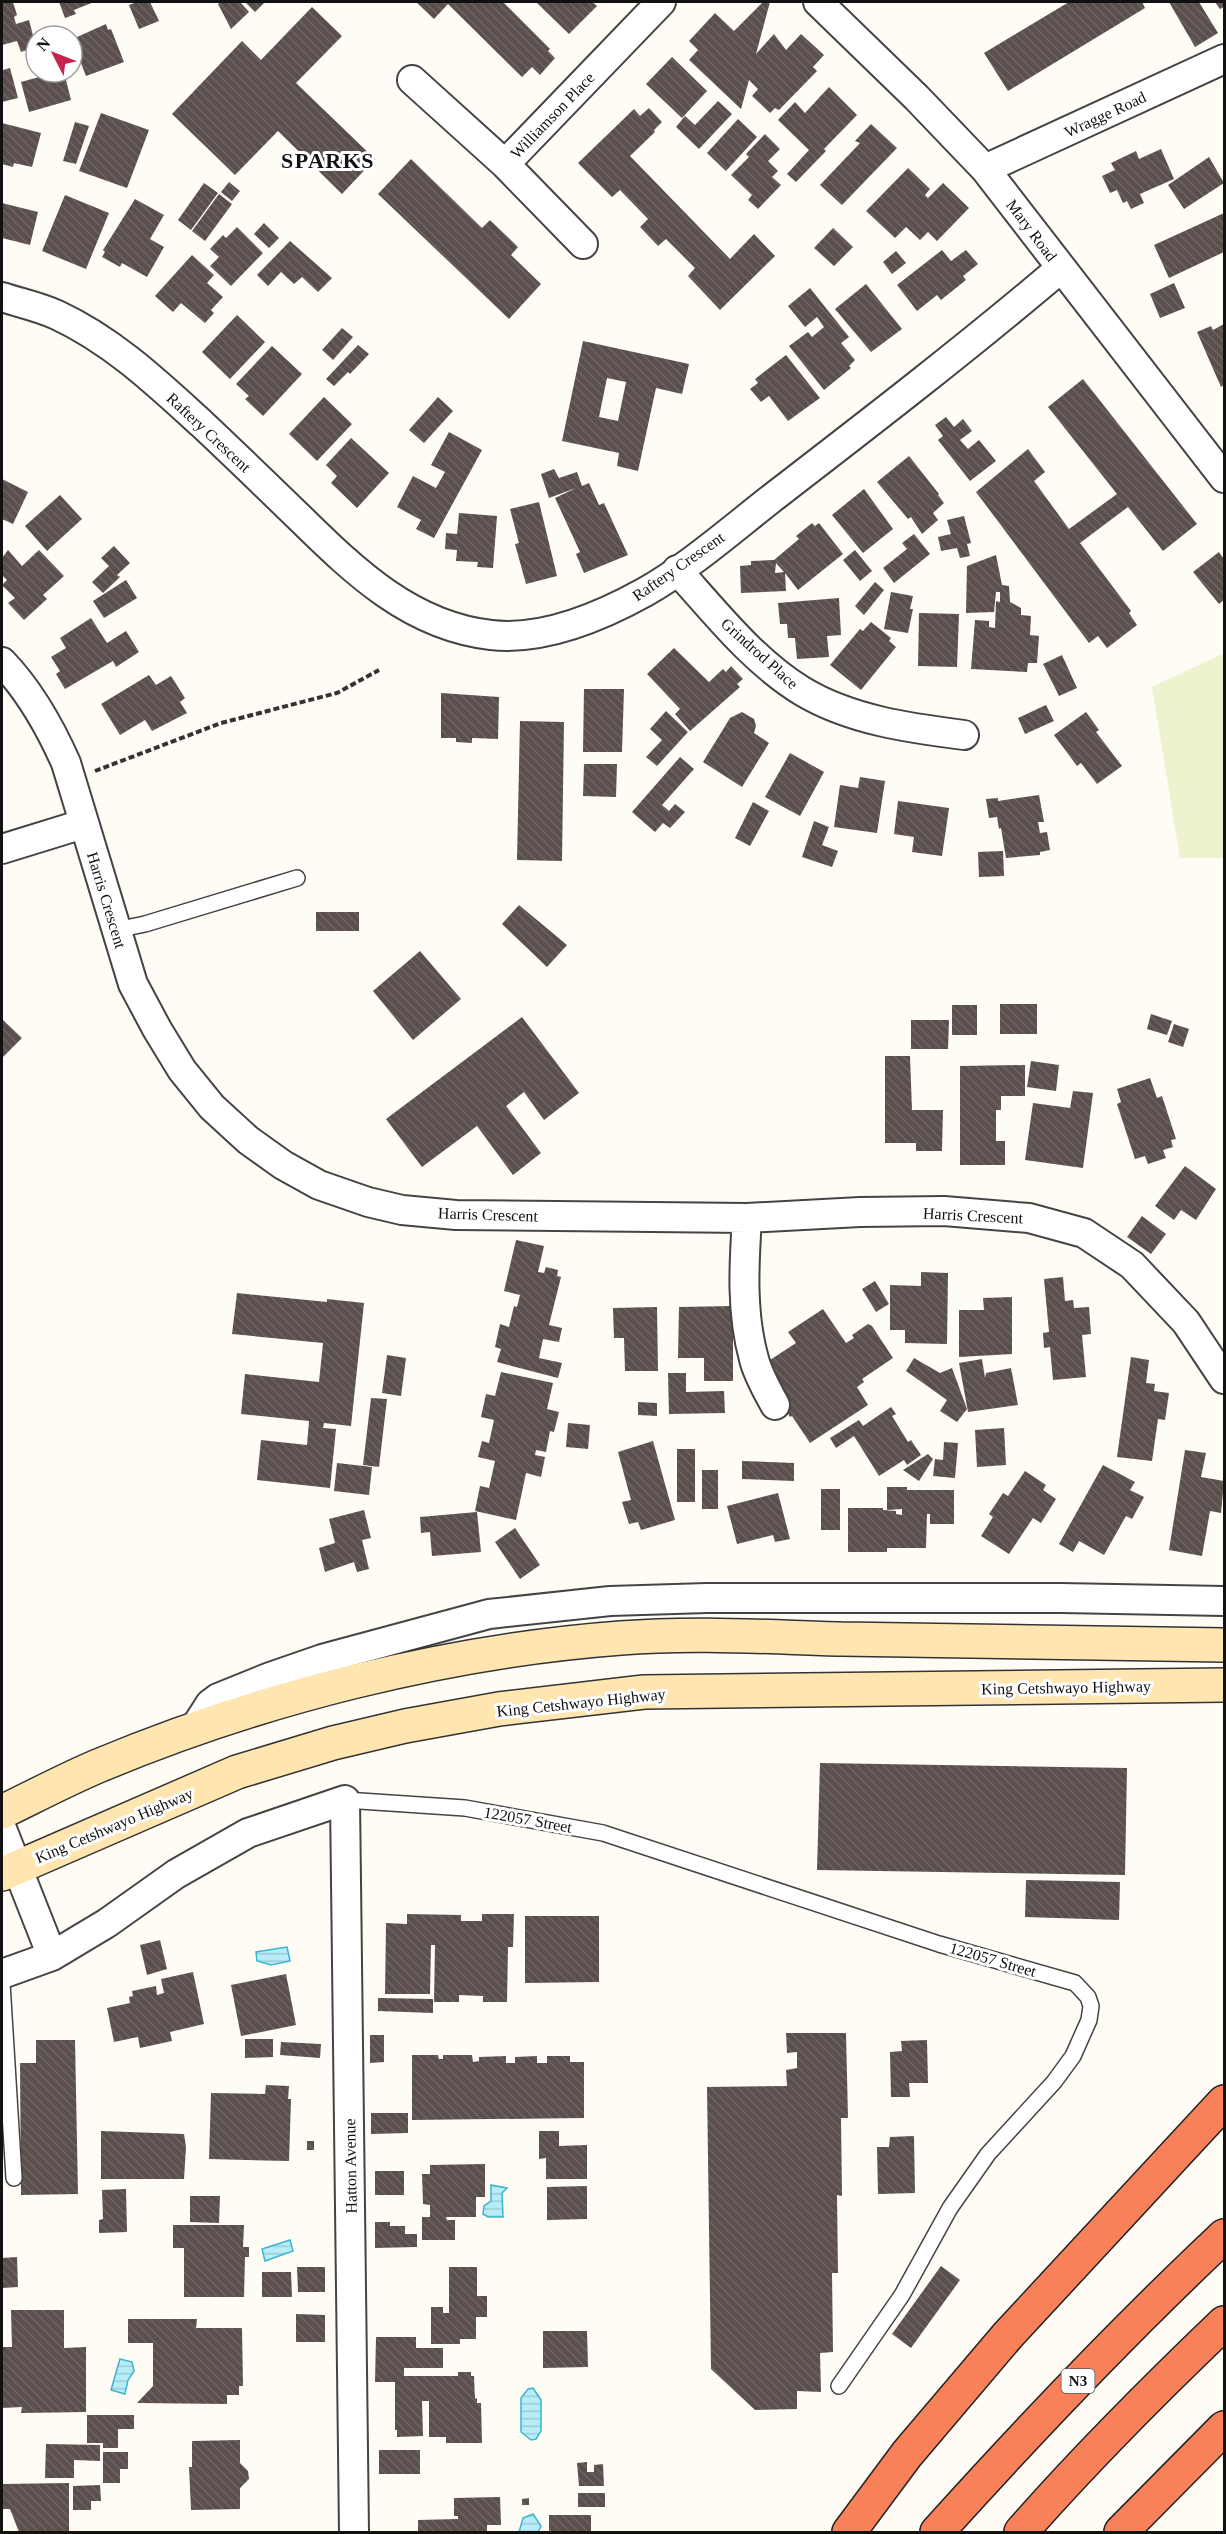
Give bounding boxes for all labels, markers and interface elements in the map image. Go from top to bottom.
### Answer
north arrow [24,24,84,84]
text: N [33,34,54,54]
street label: Williamson Place [507,69,598,162]
street label: Wragge Road [1062,88,1149,142]
district label: SPARKS [281,148,375,173]
street label: Mary Road [1002,196,1060,265]
street label: Raftery Crescent [163,389,254,477]
street label: Raftery Crescent [629,528,728,605]
street label: Grindrod Place [718,614,802,692]
street label: Harris Crescent [84,850,129,951]
street label: Harris Crescent [438,1204,539,1225]
street label: Harris Crescent [923,1204,1024,1227]
street label: King Cetshwayo Highway [981,1678,1151,1698]
street label: King Cetshwayo Highway [496,1685,666,1721]
street label: King Cetshwayo Highway [33,1784,196,1867]
street label: 122057 Street [482,1803,574,1836]
street label: 122057 Street [948,1939,1039,1980]
street label: Hatton Avenue [341,2118,360,2214]
road number: N3 [1062,2369,1094,2393]

